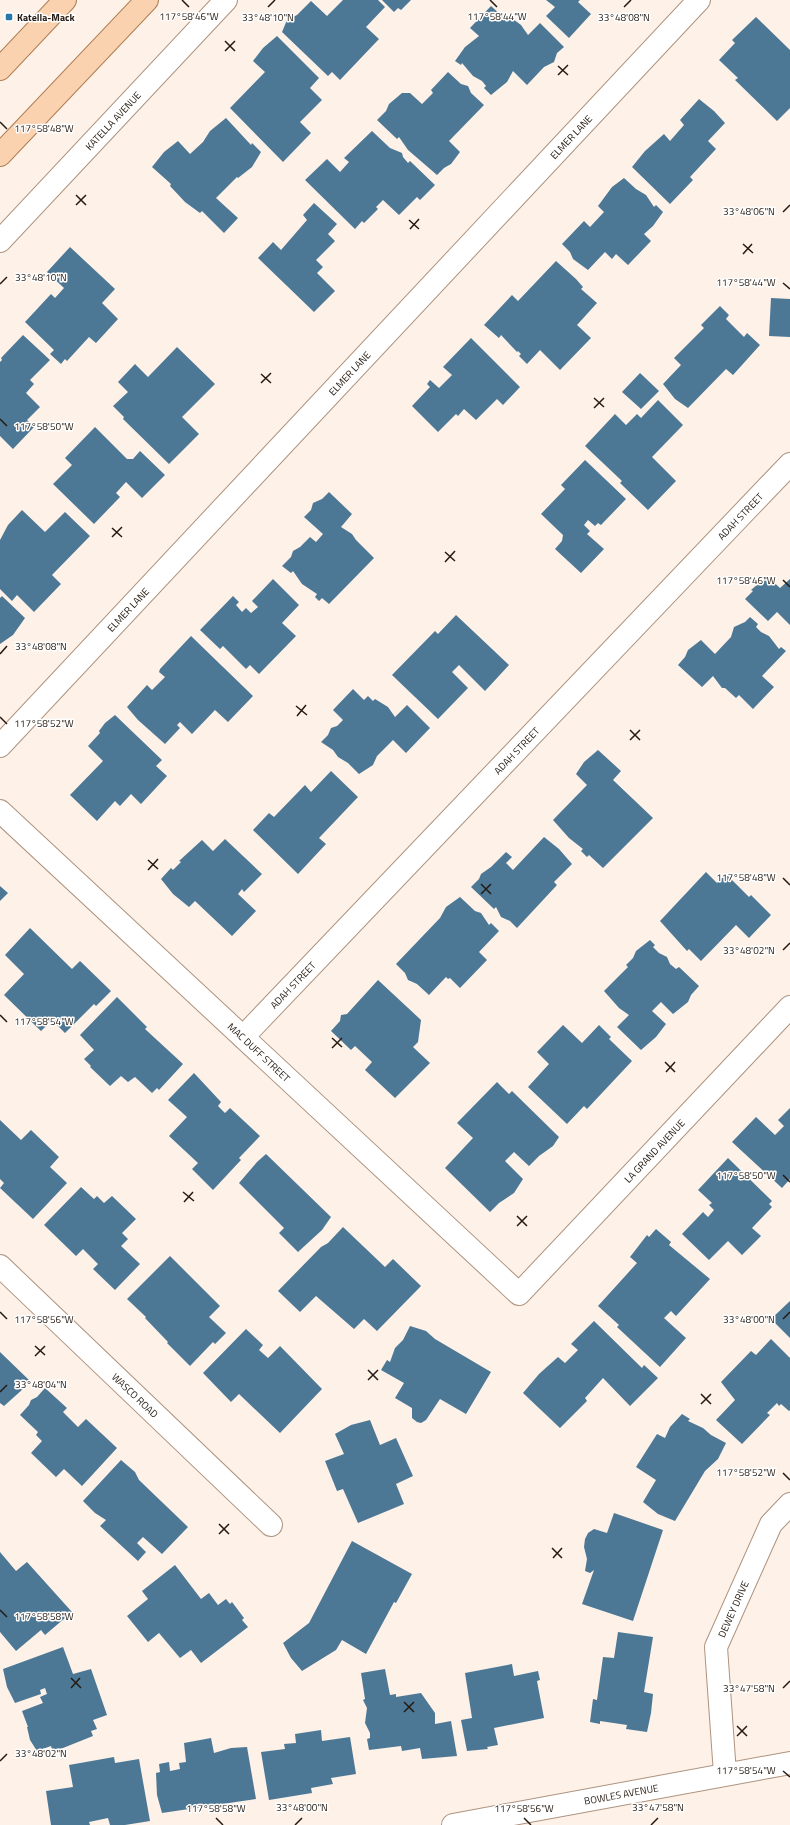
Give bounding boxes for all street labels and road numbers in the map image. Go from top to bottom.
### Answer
street label: KATELLA AVENUE [82,88,145,153]
street label: ELMER LANE [546,111,596,162]
street label: ELMER LANE [325,347,374,399]
street label: ADAH STREET [714,489,767,543]
street label: ELMER LANE [103,584,153,635]
street label: ADAH STREET [490,723,543,778]
street label: ADAH STREET [266,957,319,1012]
street label: MAC DUFF STREET [224,1019,294,1086]
street label: LA GRAND AVENUE [621,1115,688,1186]
street label: WASCO ROAD [109,1369,162,1421]
street label: DEWEY DRIVE [714,1578,752,1640]
street label: BOWLES AVENUE [583,1780,660,1808]

